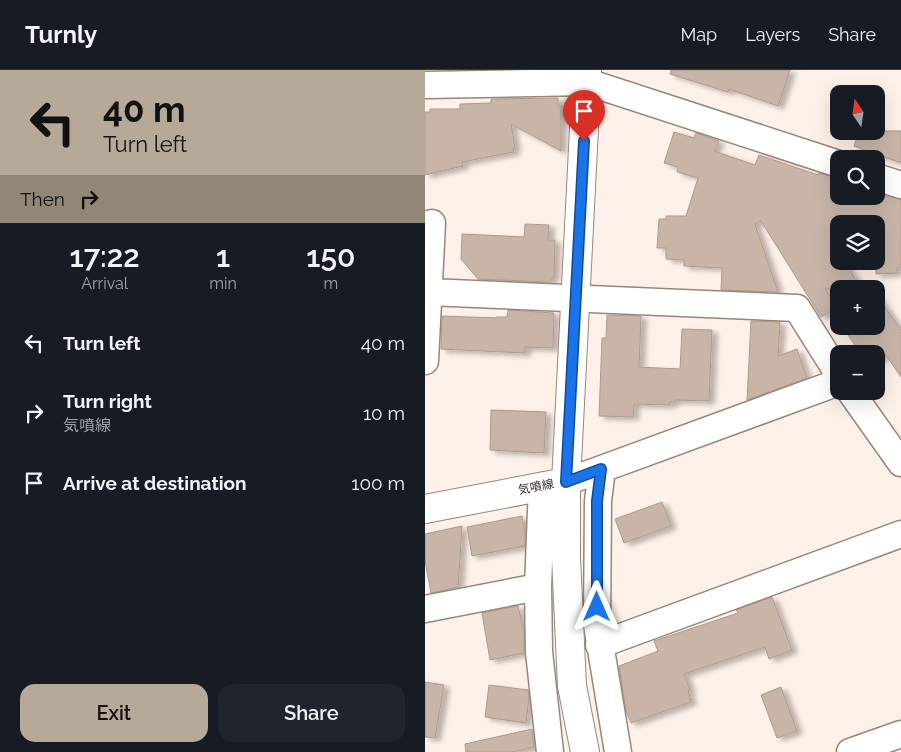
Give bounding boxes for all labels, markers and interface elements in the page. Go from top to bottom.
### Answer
text: Turnly [25,20,97,49]
text: Map [681,24,717,45]
text: Layers [745,24,800,45]
text: Share [828,24,876,45]
north arrow [830,85,885,140]
map controls [830,85,885,400]
text: 40 m [103,89,185,130]
icon: left [20,90,85,155]
pin [563,90,605,141]
icon: arrive [570,97,598,125]
text: Turn left [103,131,187,157]
button: search [830,150,885,205]
icon: right [75,185,103,213]
text: Then [20,188,65,210]
button: layers [830,215,885,270]
text: 17:22 [70,239,140,274]
text: 1 [216,239,230,274]
text: 150 [306,239,355,274]
text: Arrival [81,274,128,293]
text: min [209,274,237,293]
text: m [324,274,338,293]
button: + [830,280,885,335]
icon: left [20,329,48,357]
text: Turn left [63,332,140,354]
text: 40 m [361,332,405,354]
button: − [830,345,885,400]
text: Turn right [63,390,152,412]
icon: right [20,399,48,427]
text: 10 m [363,402,405,424]
text: 気噴線 [63,416,111,435]
icon: arrive [20,469,48,497]
text: Arrive at destination [63,472,247,494]
text: 100 m [351,472,405,494]
street label: 気噴線 [517,477,555,497]
position arrow [570,580,622,632]
button: Exit [20,684,208,742]
button: Share [218,684,405,742]

